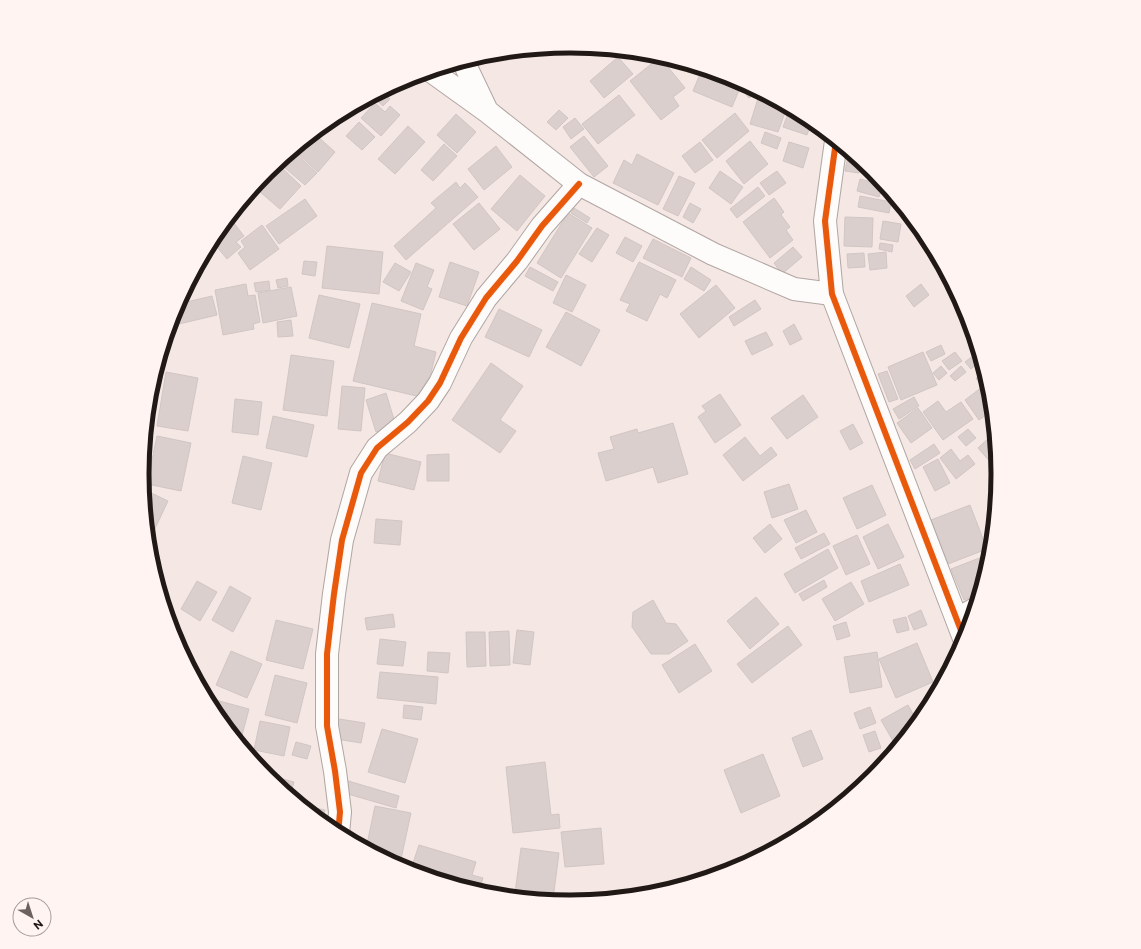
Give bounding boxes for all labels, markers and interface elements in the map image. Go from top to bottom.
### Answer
north arrow [12,897,52,937]
text: N [31,918,46,933]

